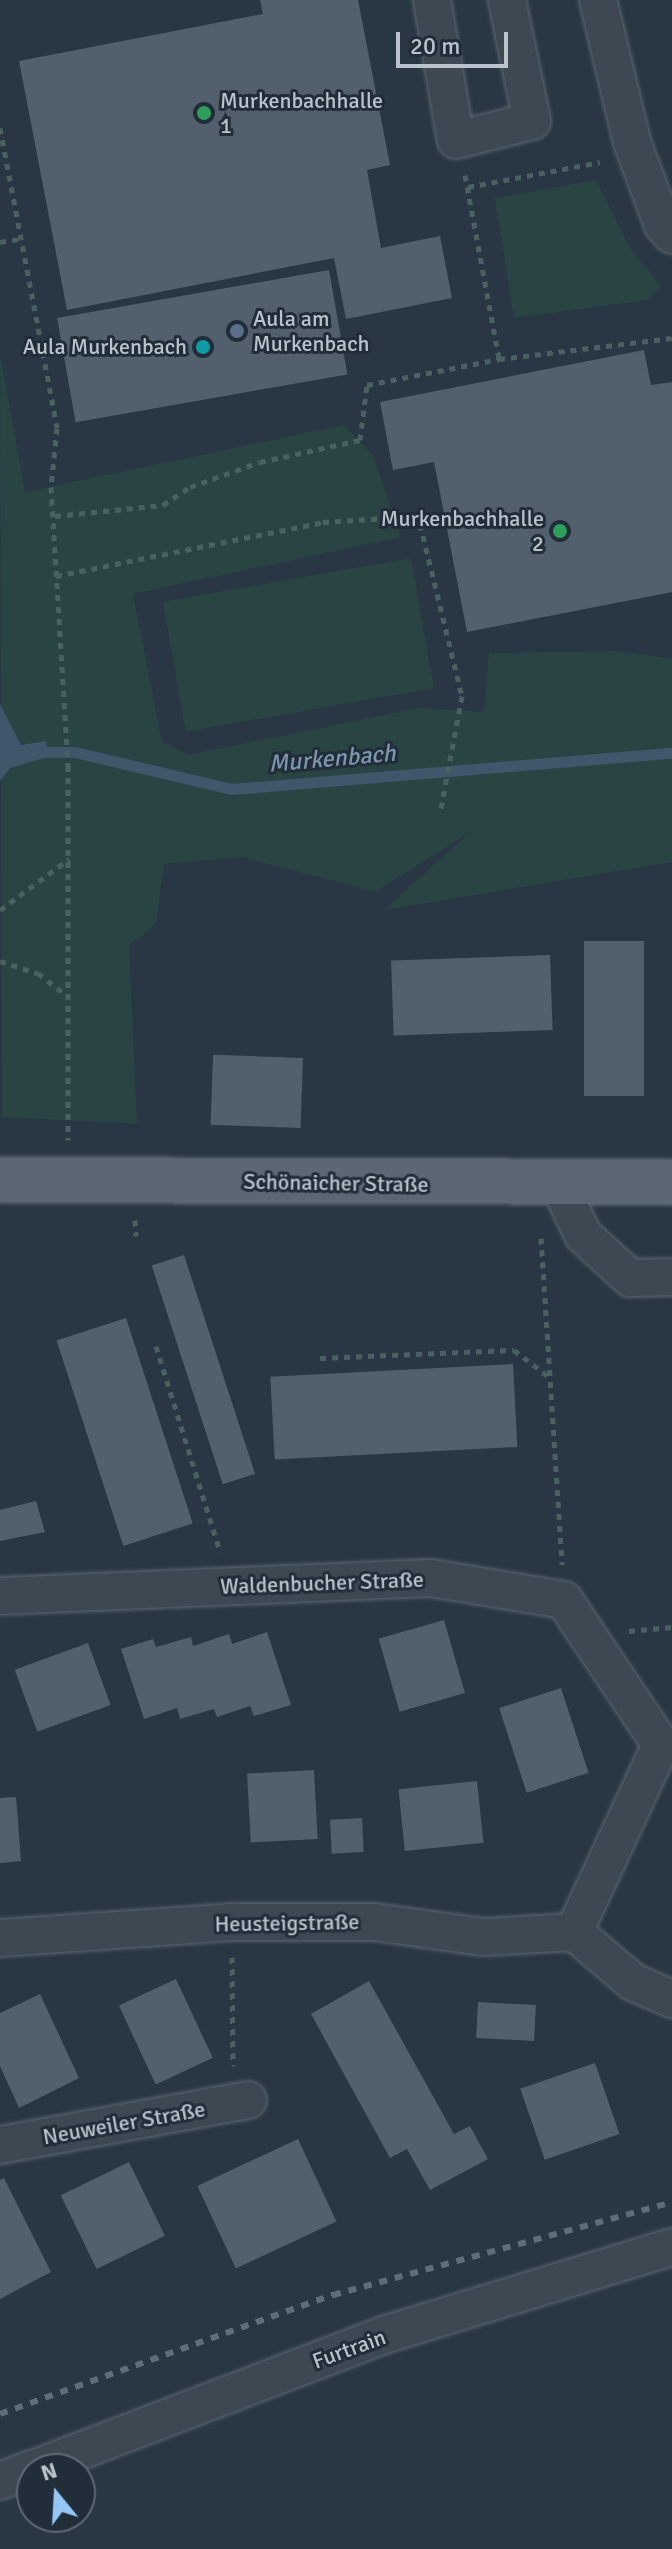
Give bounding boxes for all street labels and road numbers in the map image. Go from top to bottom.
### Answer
street label: Schönaicher Straße [243,1168,429,1198]
street label: Waldenbucher Straße [220,1566,424,1600]
street label: Heusteigstraße [214,1909,360,1937]
street label: Neuweiler Straße [41,2096,207,2150]
street label: Furtrain [309,2324,389,2374]

